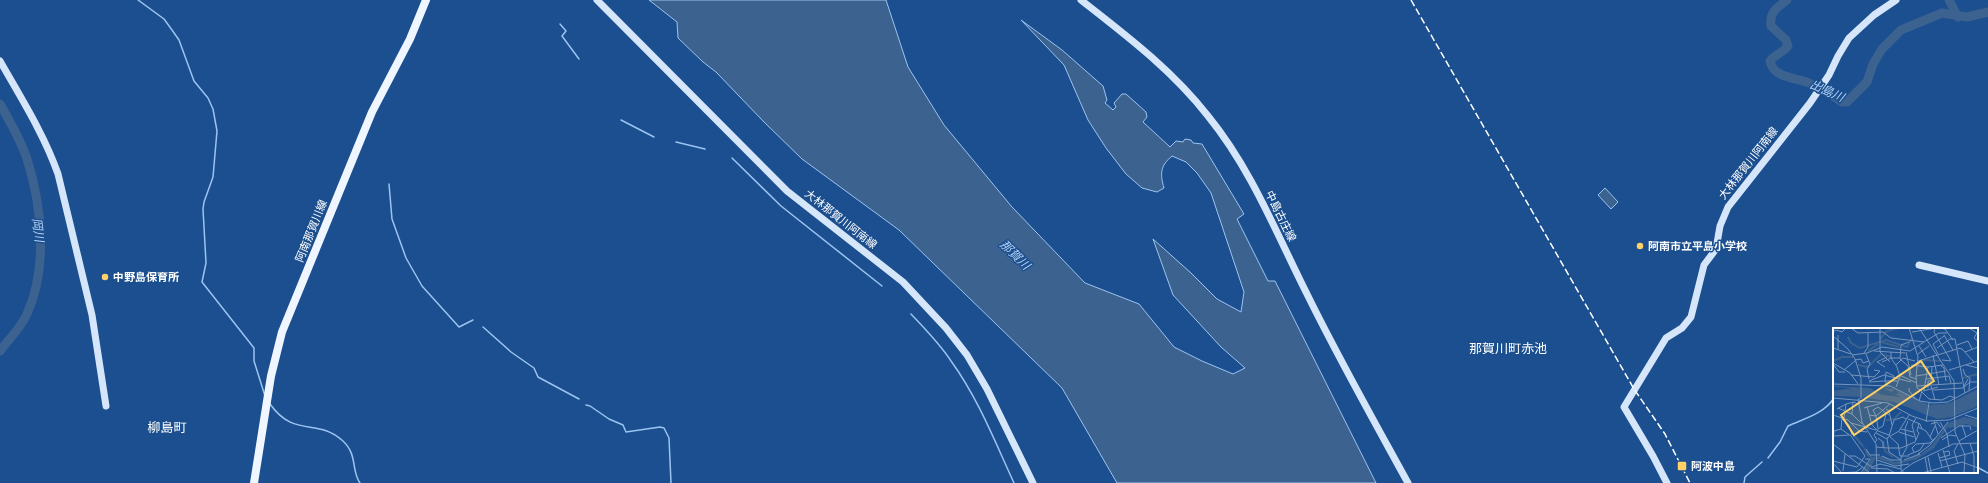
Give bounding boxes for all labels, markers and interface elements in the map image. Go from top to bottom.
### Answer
water label: 出島川 [1808,76,1849,106]
street label: 大林那賀川阿南線 [1715,124,1781,202]
street label: 大林那賀川阿南線 [802,186,880,252]
street label: 中島古庄線 [1263,188,1299,244]
street label: 阿南那賀川線 [292,198,330,264]
water label: 岡川 [30,217,48,245]
water label: 那賀川 [997,237,1035,274]
place label: 阿南市立平島小学校 [1648,239,1747,253]
marker: 阿南市立平島小学校 [1635,241,1645,251]
place label: 中野島保育所 [113,270,179,284]
marker: 中野島保育所 [100,272,110,282]
inset map [1833,328,1978,473]
district label: 那賀川町赤池 [1469,340,1547,356]
district label: 柳島町 [147,419,187,435]
place label: 阿波中島 [1691,459,1735,473]
marker: 阿波中島 [1676,460,1688,472]

